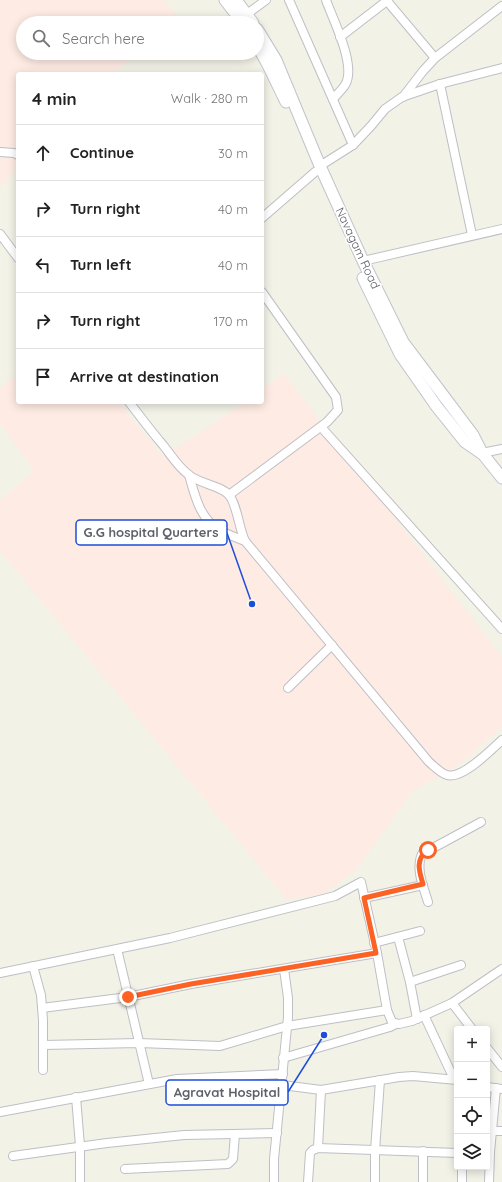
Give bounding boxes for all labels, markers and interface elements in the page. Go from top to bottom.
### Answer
search box [16,16,264,60]
icon: search [30,27,52,49]
text: Search here [62,29,145,48]
text: 4 min [32,88,77,109]
text: Walk · 280 m [171,90,248,106]
icon: ahead [32,142,54,164]
text: Continue [70,143,134,162]
text: 30 m [218,145,248,161]
icon: right [32,198,54,220]
text: Turn right [70,199,141,218]
text: 40 m [218,201,248,217]
street label: Navagam Road [333,205,383,291]
icon: left [32,254,54,276]
text: Turn left [70,255,132,274]
text: 40 m [218,257,248,273]
icon: right [32,310,54,332]
text: Turn right [70,311,141,330]
text: 170 m [213,313,248,329]
icon: arrive [32,366,54,388]
text: Arrive at destination [70,367,219,386]
callout: G.G hospital Quarters [76,520,227,545]
text: G.G hospital Quarters [84,524,218,540]
route start [419,841,437,859]
route end [119,988,137,1006]
map controls [454,1026,490,1170]
button: + [454,1026,490,1062]
button: − [454,1062,490,1098]
callout: Agravat Hospital [166,1080,288,1105]
text: Agravat Hospital [174,1084,280,1100]
button: locate [454,1098,490,1134]
button: layers [454,1134,490,1170]

